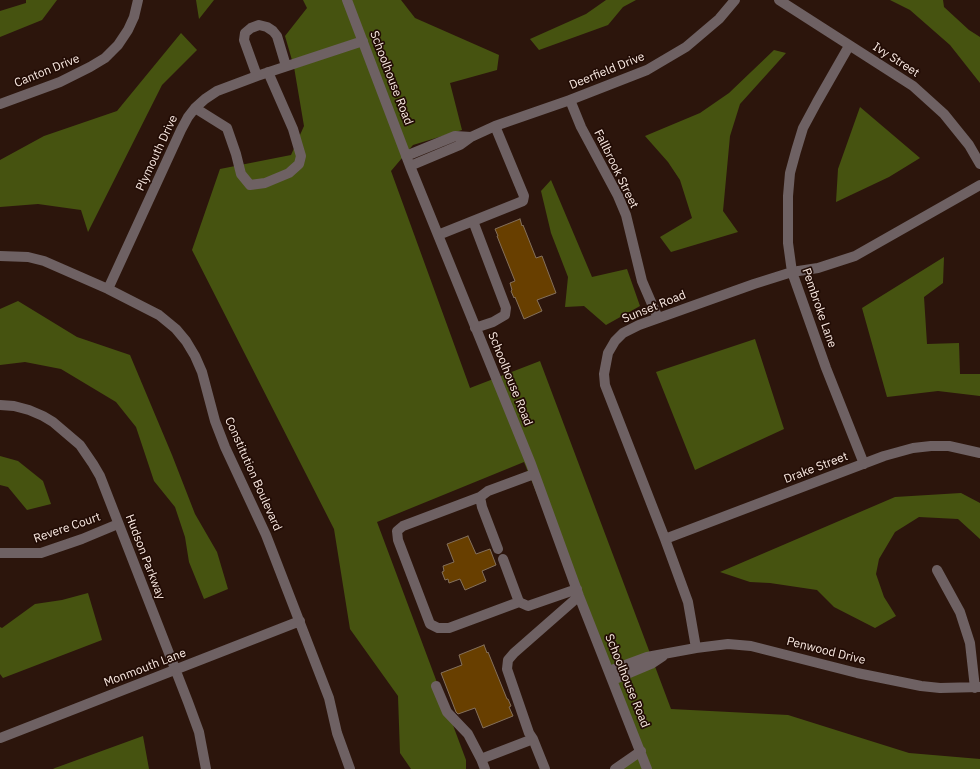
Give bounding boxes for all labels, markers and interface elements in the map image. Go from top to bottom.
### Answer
street label: Schoolhouse Road [366,29,416,127]
street label: Ivy Street [870,40,922,80]
street label: Deerfield Drive [567,49,647,93]
street label: Canton Drive [12,51,82,91]
street label: Plymouth Drive [133,113,181,193]
street label: Fallbrook Street [591,127,641,211]
street label: Pembroke Lane [799,266,839,350]
street label: Sunset Road [620,288,688,326]
street label: Schoolhouse Road [485,330,535,428]
street label: Constitution Boulevard [221,415,285,533]
street label: Drake Street [782,449,850,487]
street label: Revere Court [32,510,102,546]
street label: Hudson Parkway [122,512,168,602]
street label: Schoolhouse Road [602,632,652,730]
street label: Penwood Drive [785,634,867,668]
street label: Monmouth Lane [102,646,188,690]

